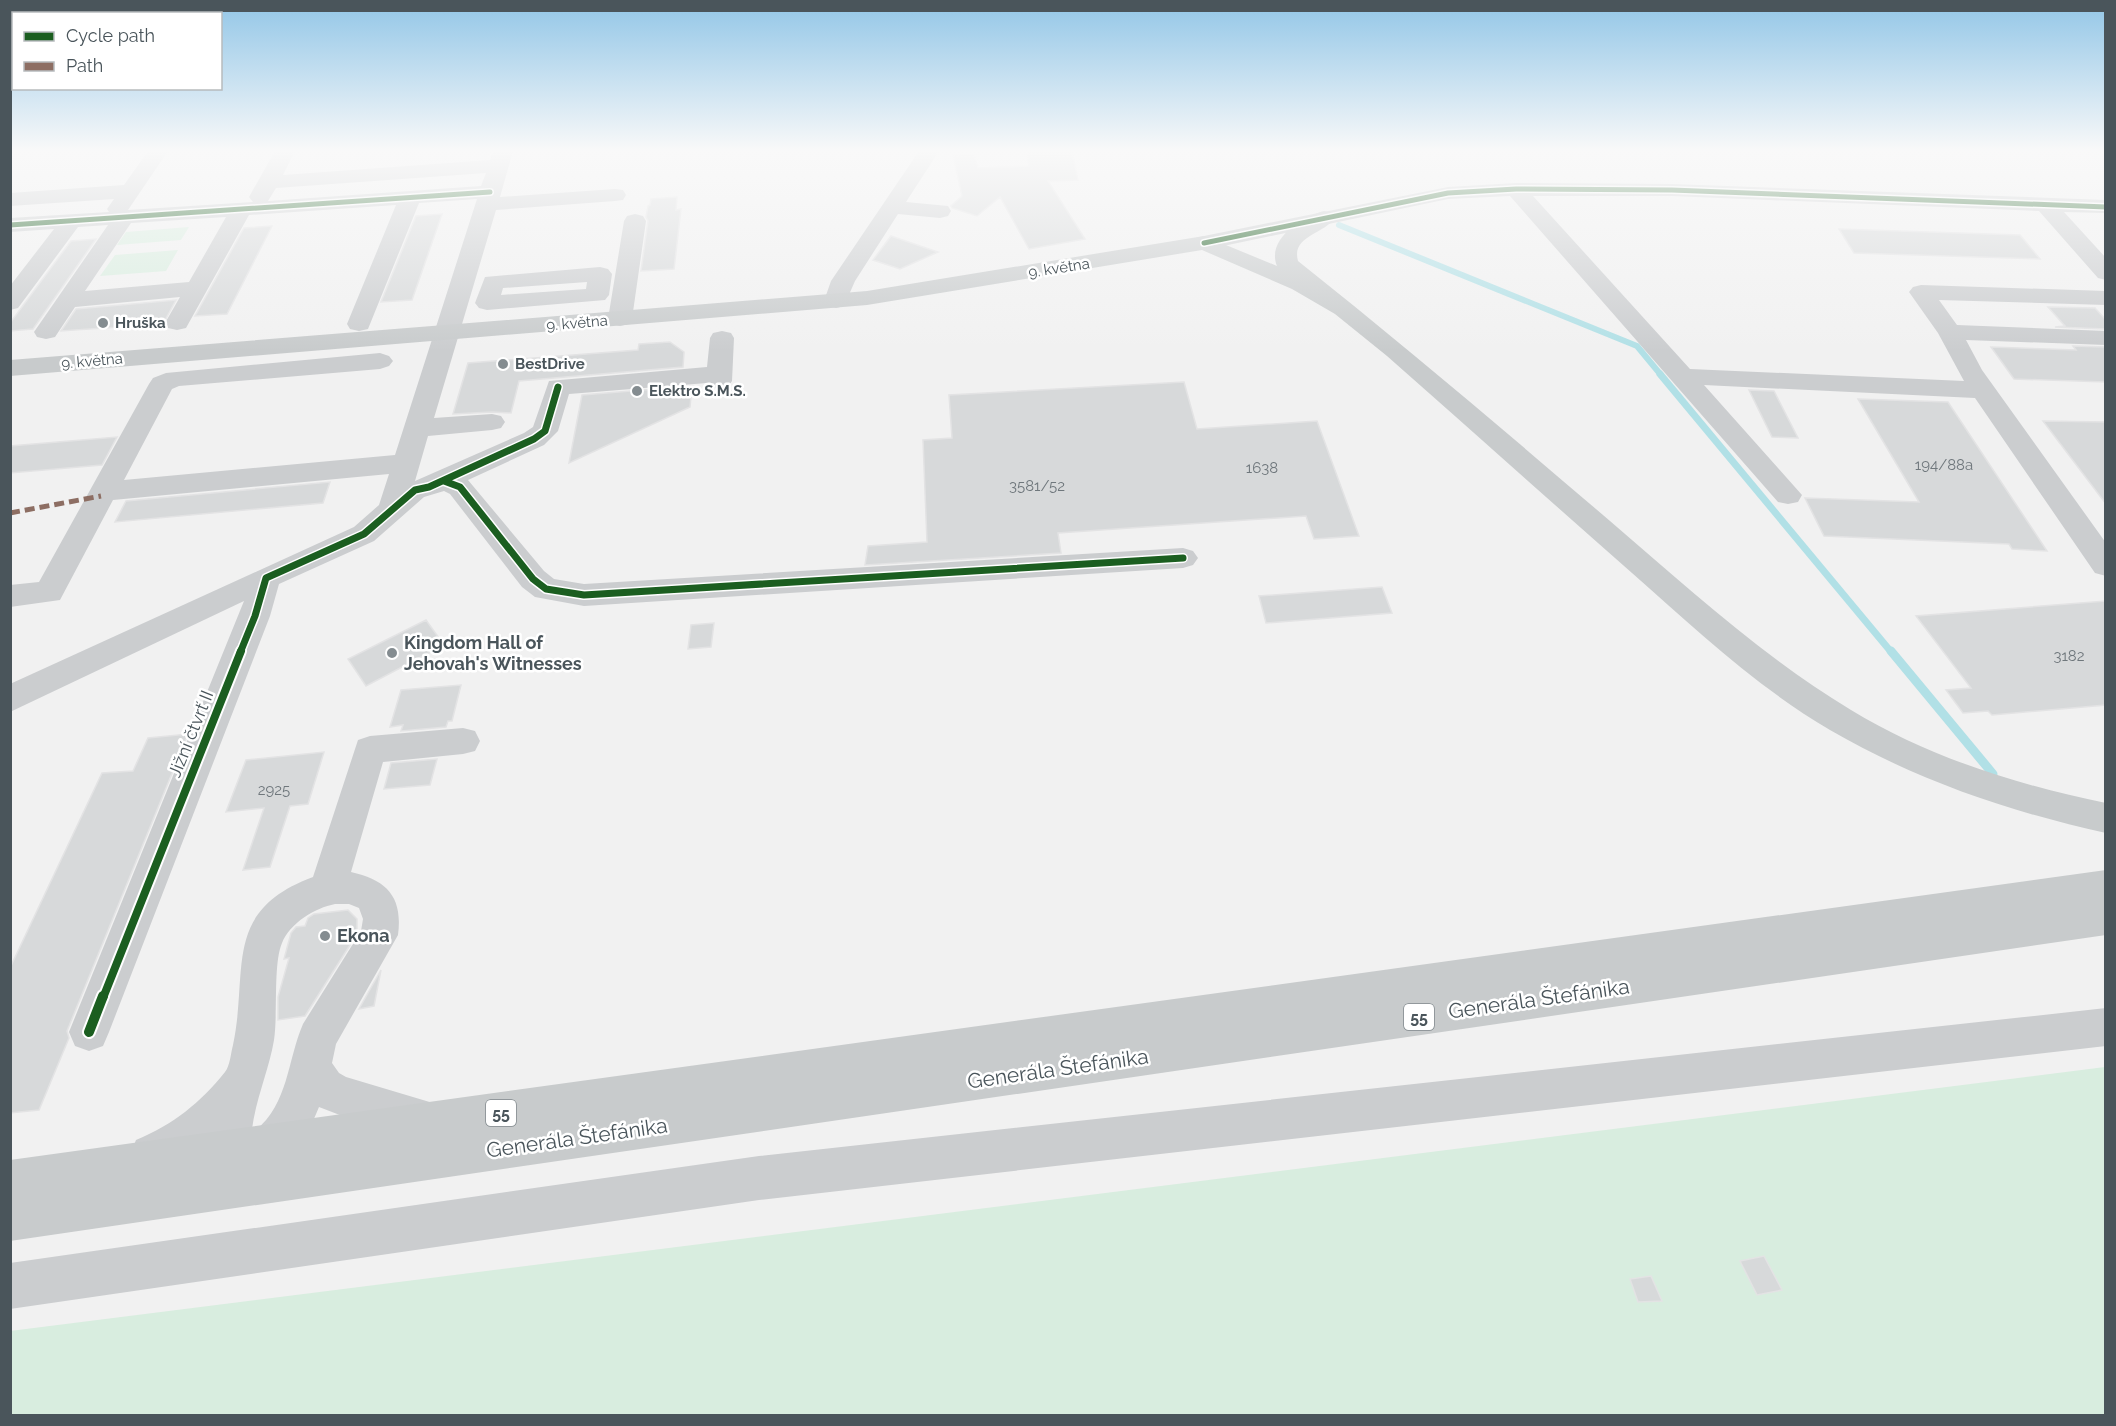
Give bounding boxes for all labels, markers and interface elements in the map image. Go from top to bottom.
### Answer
legend [12,12,222,90]
text: Cycle path [66,25,155,46]
text: Path [66,55,103,76]
street label: 9. května [1027,254,1091,282]
street label: 9. května [545,311,609,335]
place label: Hruška [115,314,166,332]
marker: Hruška [96,316,110,330]
street label: 9. května [60,349,124,373]
place label: BestDrive [515,355,585,373]
marker: BestDrive [496,357,510,371]
place label: Elektro S.M.S. [649,382,746,400]
marker: Elektro S.M.S. [630,384,644,398]
house number: 194/88a [1915,456,1973,474]
house number: 1638 [1246,459,1278,477]
house number: 3581/52 [1009,477,1065,495]
place label: Kingdom Hall of Jehovah's Witnesses [404,632,582,674]
marker: Kingdom Hall of Jehovah's Witnesses [385,646,399,660]
house number: 3182 [2053,647,2085,665]
street label: Jižní čtvrť II [164,687,217,780]
house number: 2925 [258,781,290,799]
place label: Ekona [337,925,390,946]
marker: Ekona [318,929,332,943]
street label: Generála Štefánika [1447,973,1631,1024]
road number: 55 [1404,1004,1434,1030]
street label: Generála Štefánika [966,1043,1150,1094]
road number: 55 [486,1100,516,1126]
street label: Generála Štefánika [485,1112,669,1163]

